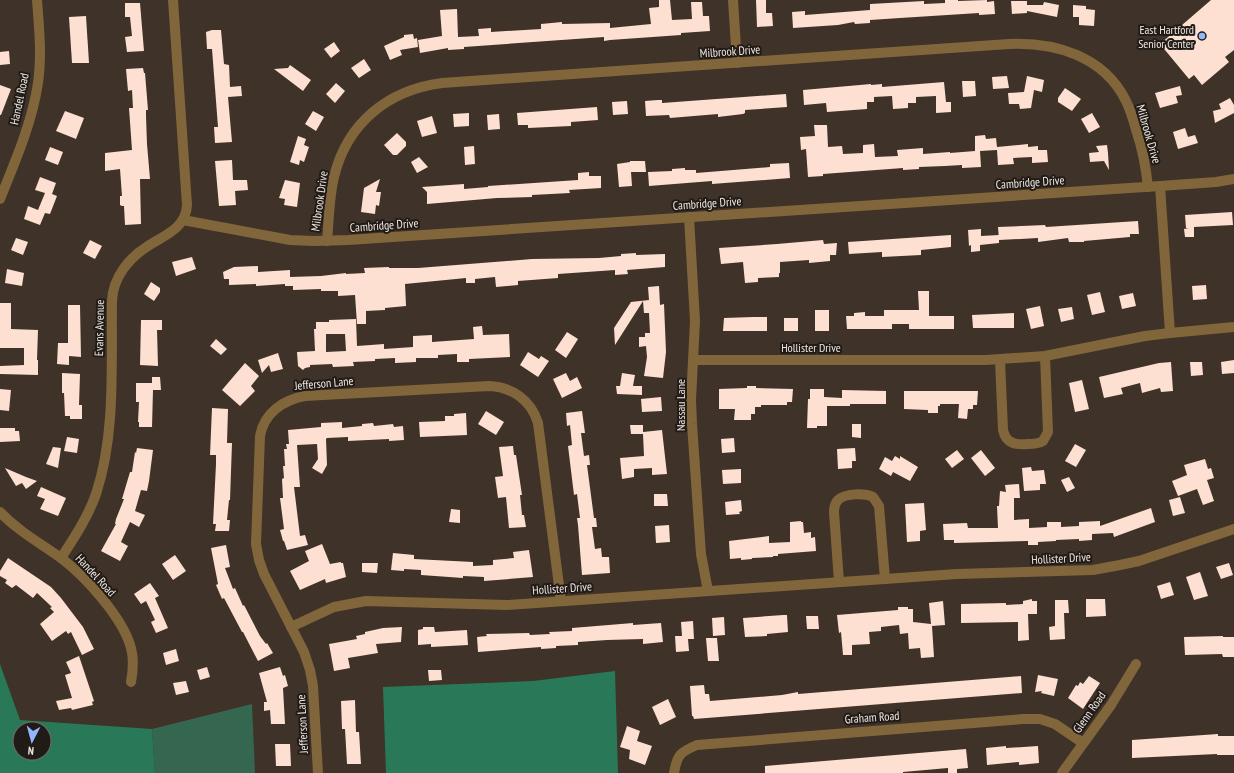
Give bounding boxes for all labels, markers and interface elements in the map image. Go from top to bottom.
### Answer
place label: East Hartford Senior Center [1138,22,1195,51]
marker: East Hartford Senior Center [1197,31,1207,41]
street label: Milbrook Drive [699,41,761,61]
street label: Handel Road [6,72,32,126]
street label: Milbrook Drive [1133,103,1165,165]
street label: Milbrook Drive [307,170,331,232]
street label: Cambridge Drive [995,172,1065,192]
street label: Cambridge Drive [672,193,742,213]
street label: Cambridge Drive [349,215,419,235]
street label: Evans Avenue [91,300,107,356]
street label: Hollister Drive [781,340,841,355]
street label: Jefferson Lane [293,373,354,393]
street label: Nassau Lane [673,379,688,431]
street label: Hollister Drive [1031,549,1091,567]
street label: Handel Road [73,551,119,599]
street label: Hollister Drive [532,578,592,598]
street label: Glenn Road [1069,688,1109,736]
street label: Jefferson Lane [293,694,311,755]
street label: Graham Road [844,708,900,726]
north arrow [12,721,52,761]
text: N [27,744,35,758]

